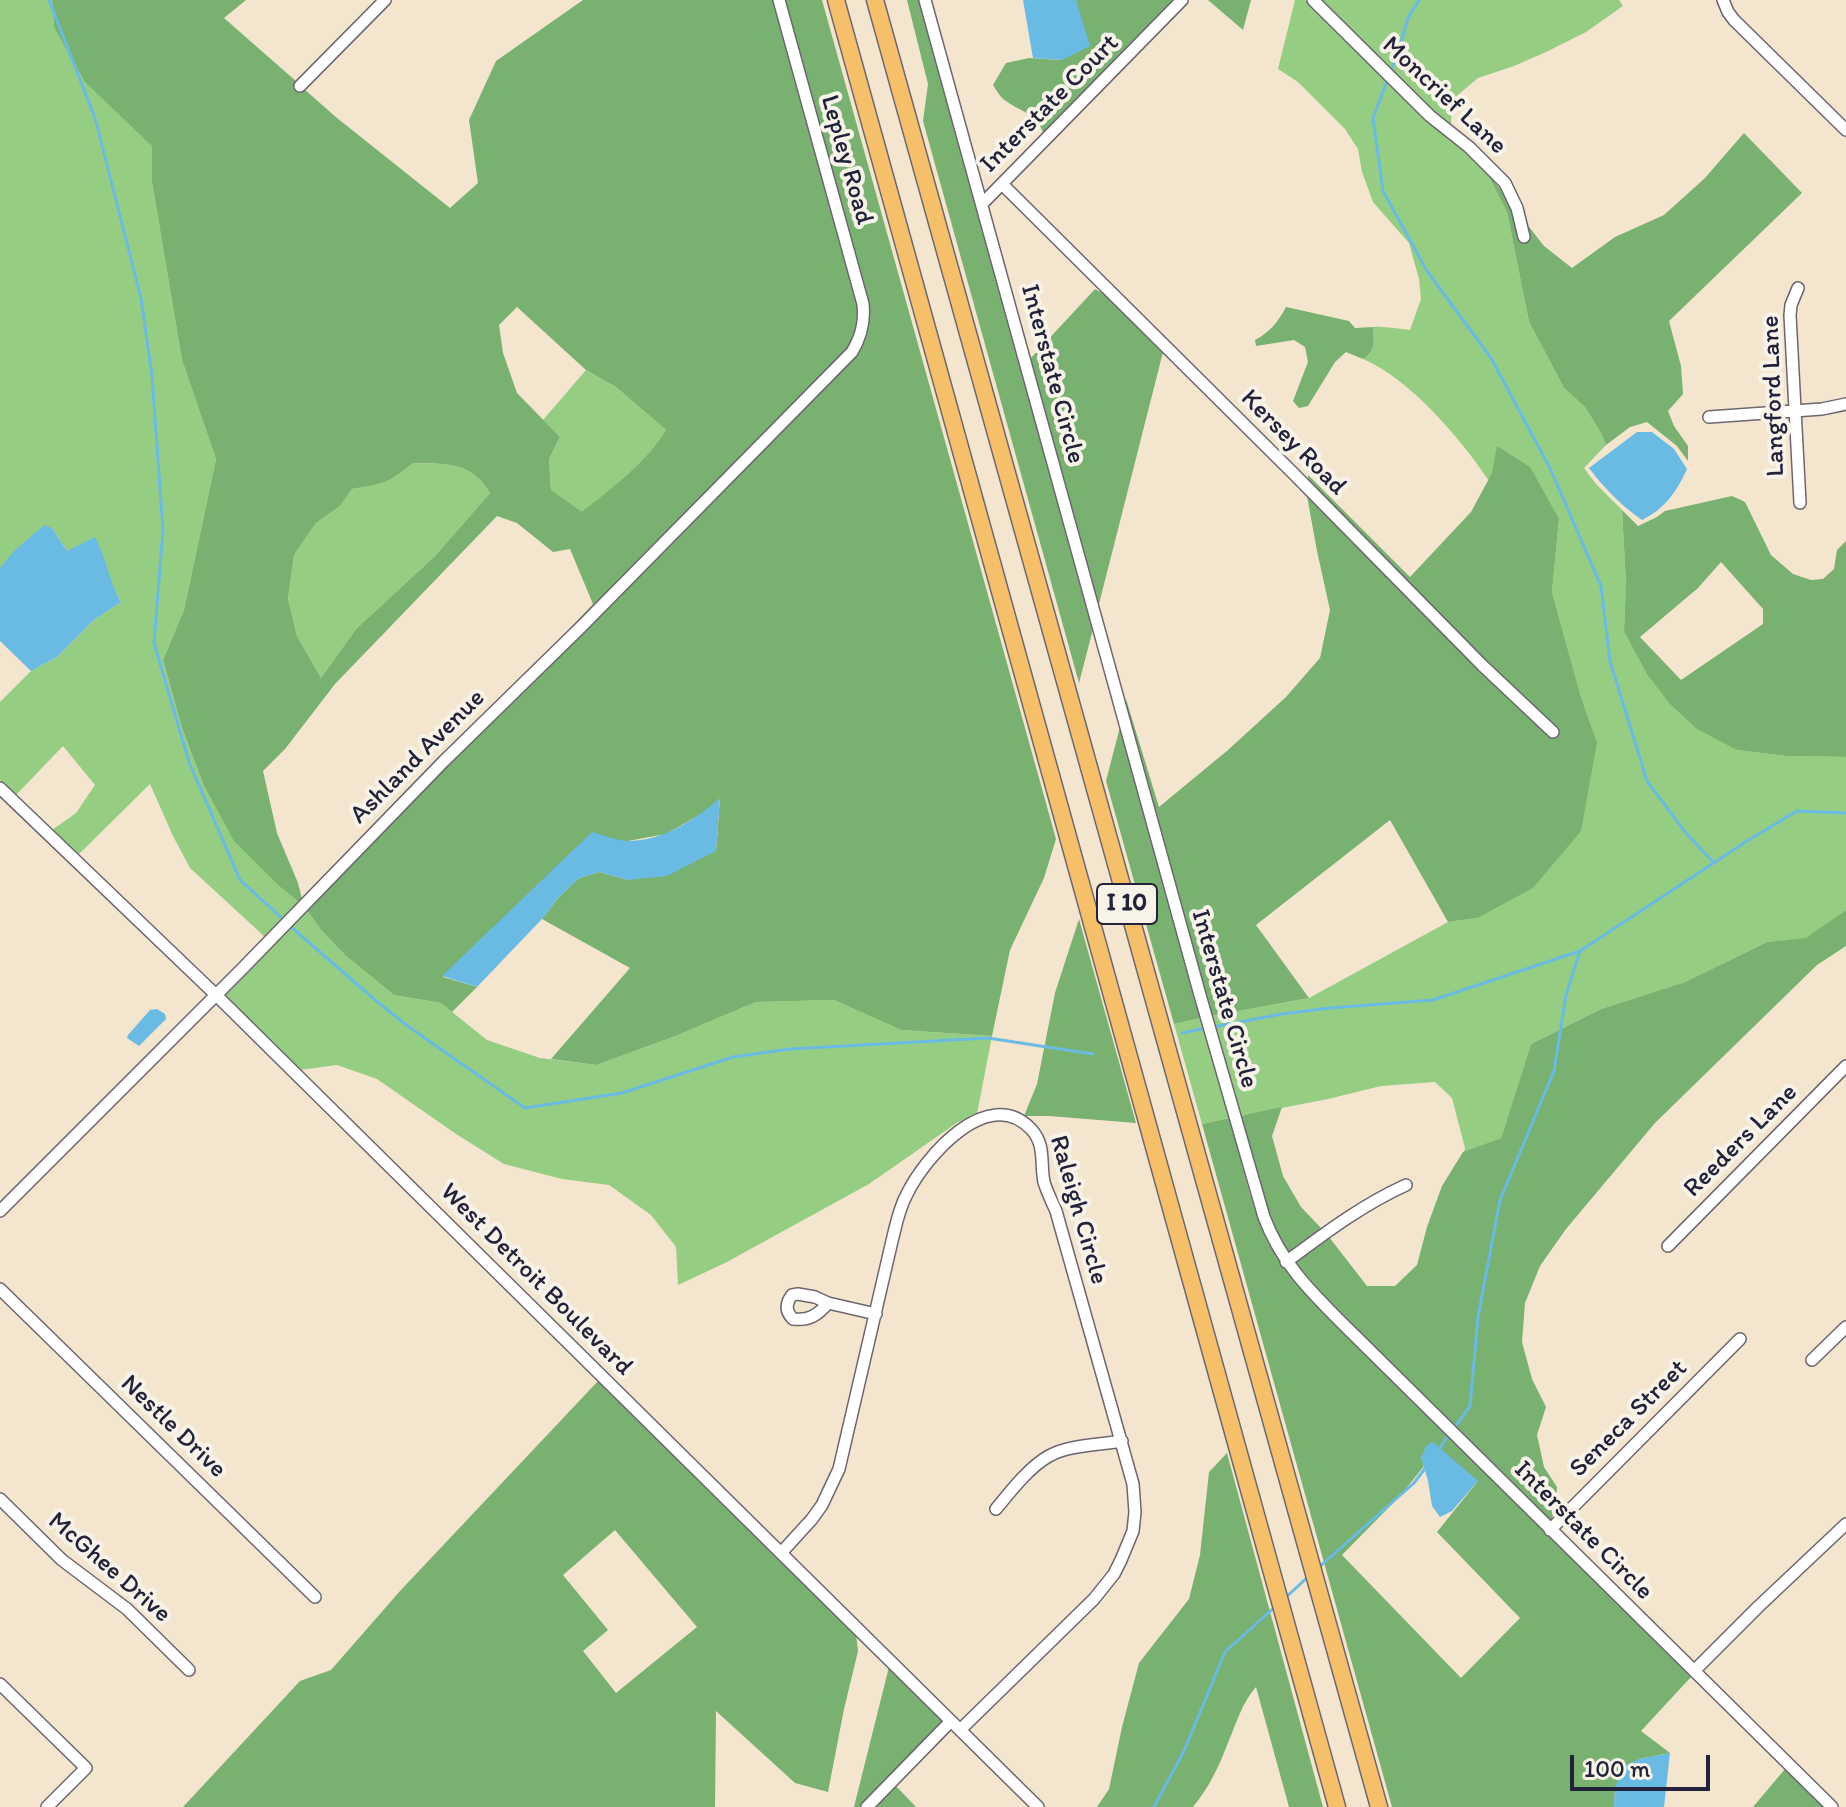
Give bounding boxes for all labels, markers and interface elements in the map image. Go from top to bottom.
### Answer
street label: Interstate Court [974,28,1126,180]
street label: Moncrief Lane [1375,30,1513,162]
street label: Lepley Road [813,92,879,228]
street label: Interstate Circle [1013,281,1091,467]
street label: Langford Lane [1756,315,1792,477]
street label: Kersey Road [1233,383,1353,503]
street label: Ashland Avenue [344,683,492,831]
road number: I 10 [1097,884,1157,924]
street label: Interstate Circle [1184,906,1264,1092]
street label: Reeders Lane [1678,1078,1804,1204]
street label: Raleigh Circle [1042,1132,1114,1288]
street label: West Detroit Boulevard [433,1177,639,1383]
street label: Seneca Street [1564,1354,1694,1484]
street label: Nestle Drive [113,1369,233,1485]
street label: Interstate Circle [1507,1455,1659,1607]
street label: McGhee Drive [41,1506,177,1630]
scale bar [1574,1739,1714,1789]
text: 100 m [1584,1754,1650,1783]

